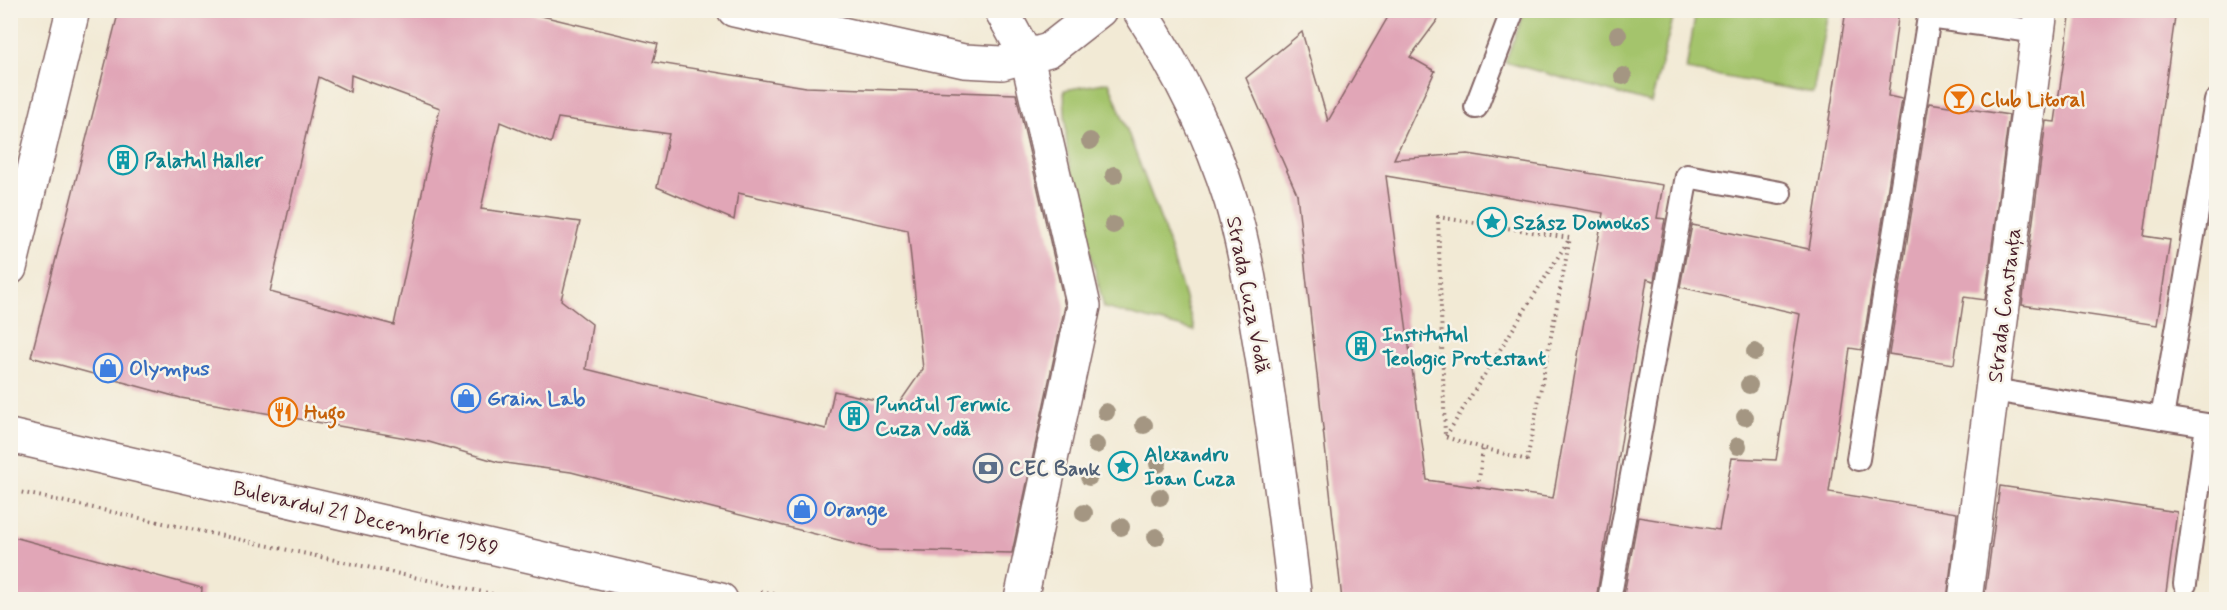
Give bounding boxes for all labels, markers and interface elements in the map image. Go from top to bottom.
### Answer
bar icon: Club Litoral [1943,83,1975,115]
place label: Club Litoral [1980,86,2085,114]
building icon: Palatul Haller [107,144,139,176]
place label: Palatul Haller [144,147,264,175]
place icon: Szász Domokos [1476,206,1508,238]
place label: Szász Domokos [1513,209,1650,237]
street label: Strada Cuza Vodă [1219,214,1277,376]
street label: Strada Constanța [1982,226,2028,384]
place label: Institutul Teologic Protestant [1382,321,1546,375]
building icon: Institutul Teologic Protestant [1345,330,1377,362]
shop icon: Olympus [92,352,124,384]
place label: Olympus [129,355,210,383]
shop icon: Grain Lab [450,382,482,414]
place label: Grain Lab [487,385,585,413]
place label: Punctul Termic Cuza Vodă [875,391,1011,443]
restaurant icon: Hugo [267,396,299,428]
place label: Hugo [304,399,346,429]
building icon: Punctul Termic Cuza Vodă [838,400,870,432]
place label: Alexandru Ioan Cuza [1144,441,1235,493]
place icon: Alexandru Ioan Cuza [1107,450,1139,482]
bank icon: CEC Bank [972,452,1004,484]
place label: CEC Bank [1009,455,1101,483]
street label: Bulevardul 21 Decembrie 1989 [230,475,501,563]
shop icon: Orange [786,493,818,525]
place label: Orange [823,496,888,526]

